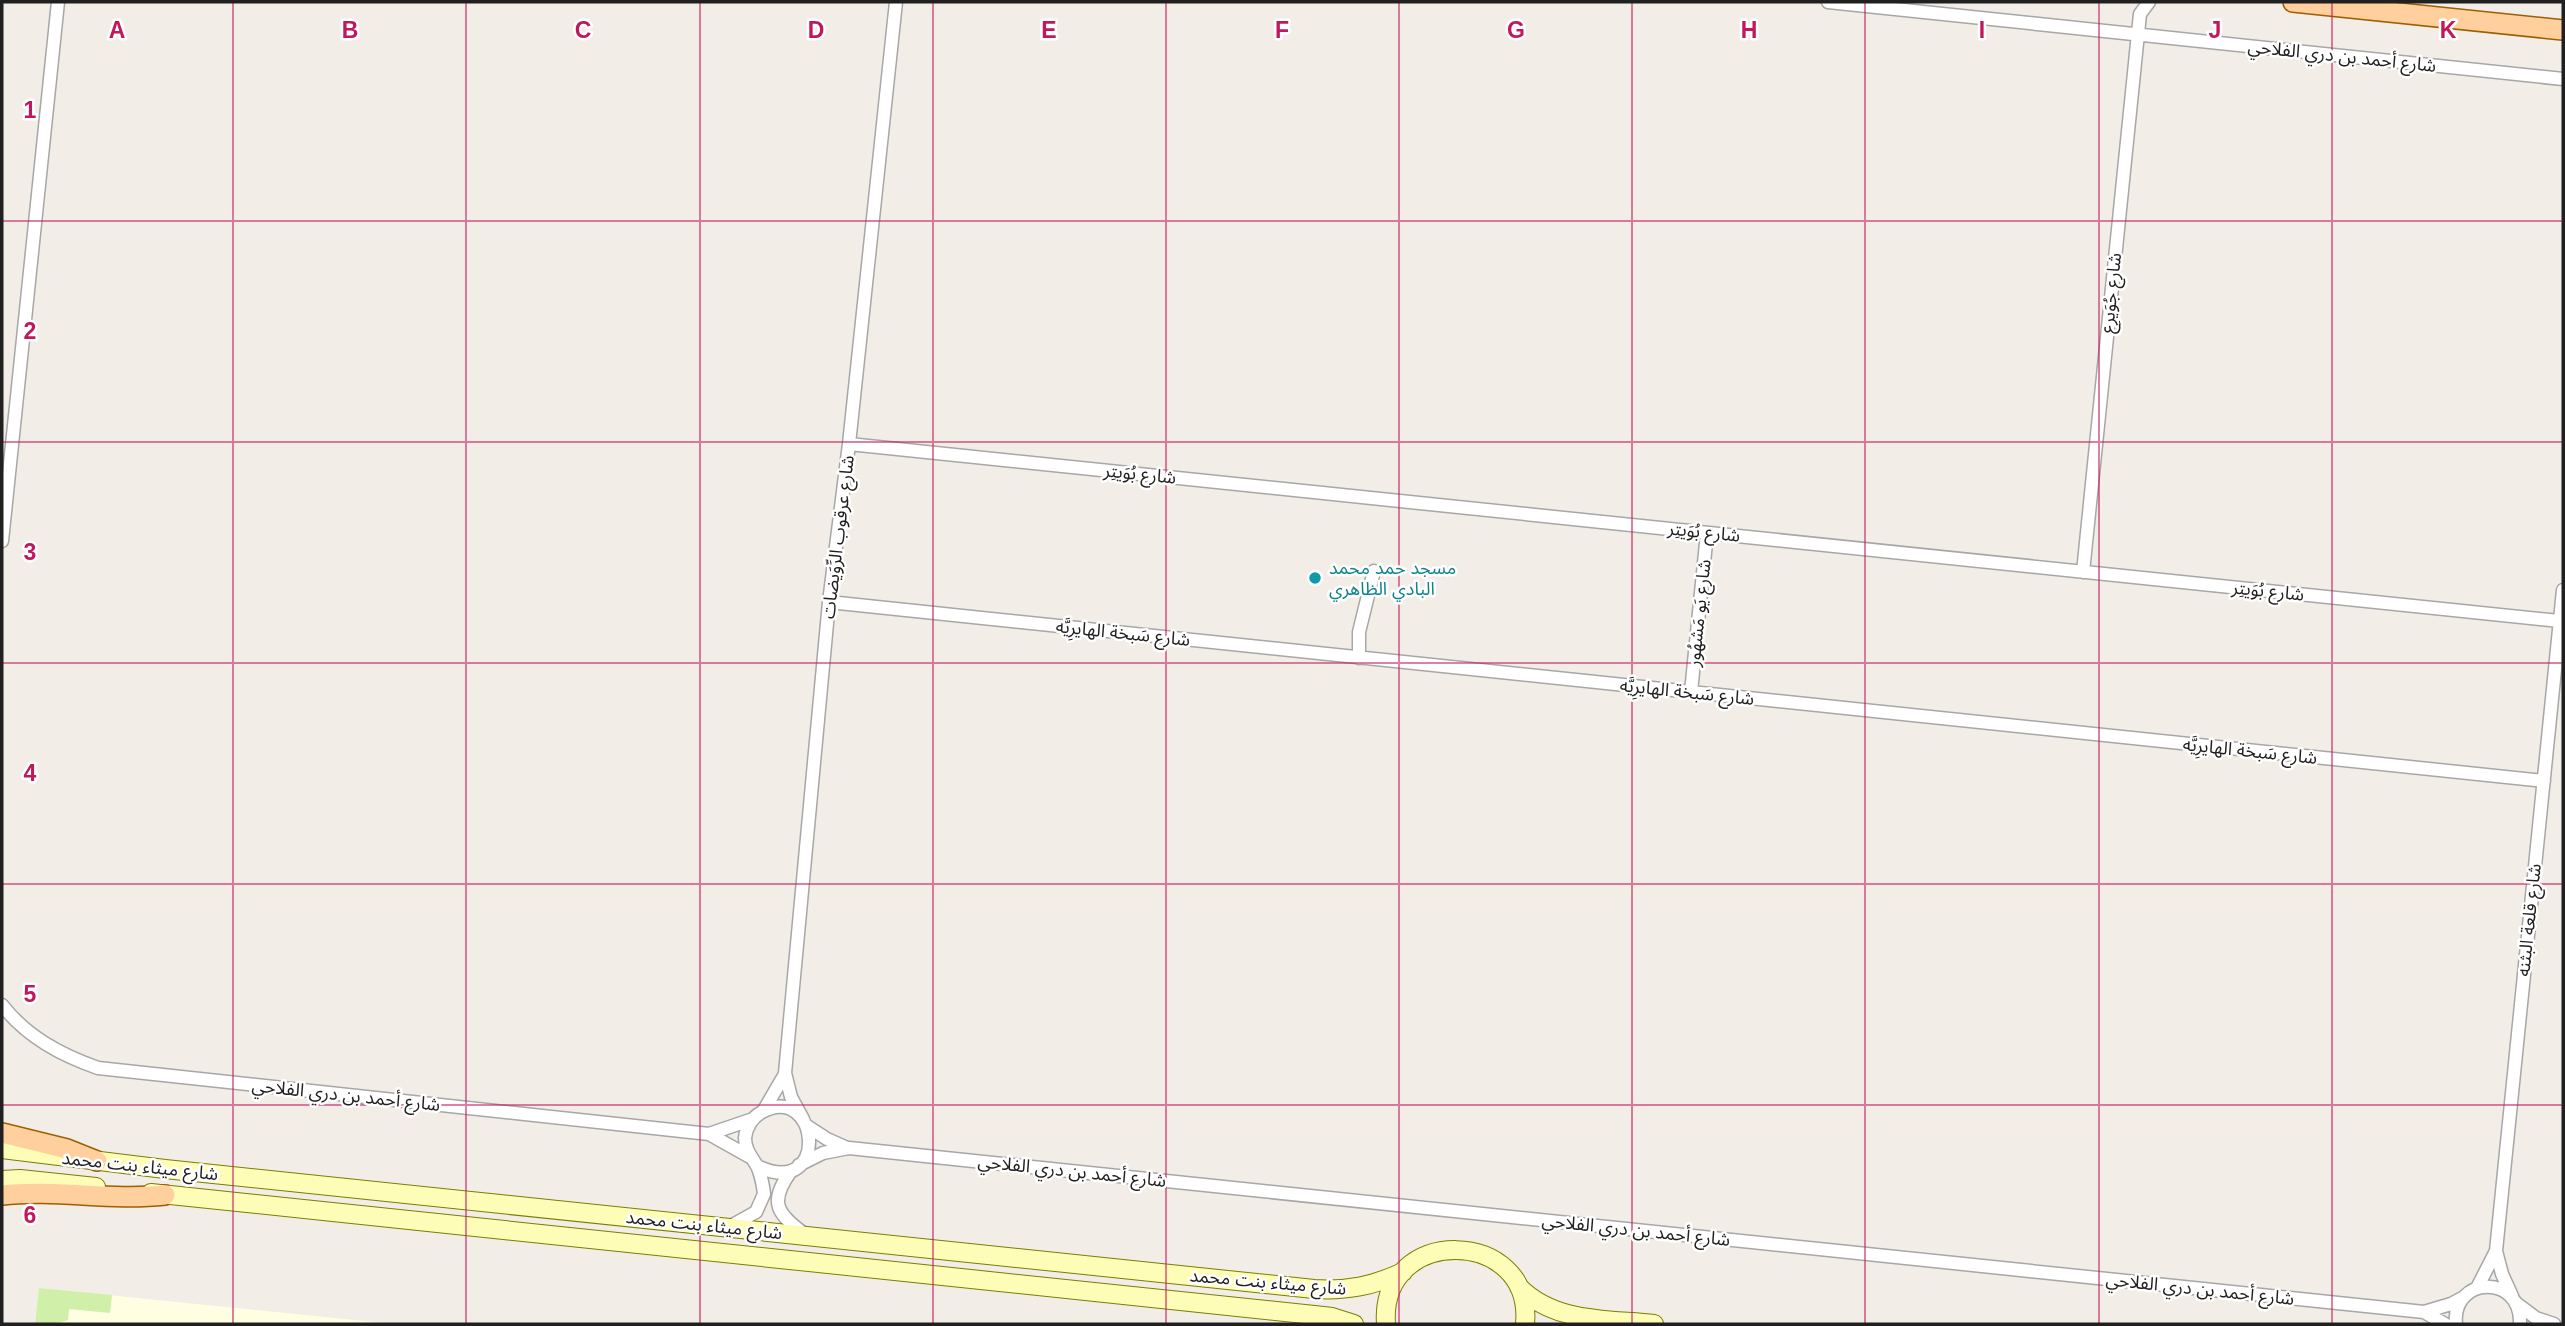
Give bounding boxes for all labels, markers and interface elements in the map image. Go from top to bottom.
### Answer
text: A [109,17,125,43]
text: B [342,17,358,43]
text: C [575,17,591,43]
text: D [808,17,824,43]
text: E [1041,17,1057,43]
text: F [1275,17,1289,43]
text: G [1507,17,1525,43]
text: H [1741,17,1757,43]
text: I [1979,17,1985,43]
text: J [2209,17,2221,43]
text: K [2440,17,2457,43]
street label: شارع أحمد بن دري الفلاحي [2246,35,2437,80]
text: 1 [24,97,37,123]
street label: شارع جُوَيرِع [2097,252,2129,335]
text: 2 [24,318,36,344]
street label: شارع عرقوب الرِّوَيضات [818,454,862,621]
street label: شارع بُوَيتِر [1101,460,1177,492]
street label: شارع بُوَيتِر [1665,518,1741,550]
text: 3 [24,539,36,565]
place label: مسجد حمد محمد البادي الظاهري [1329,558,1456,602]
street label: شارع يَو مَشهُور [1683,558,1719,669]
marker: مسجد حمد محمد البادي الظاهري [1307,570,1323,586]
street label: شارع بُوَيتِر [2229,577,2305,609]
street label: شارع سَبخة الهايرِيَّه [1054,615,1191,654]
street label: شارع سَبخة الهايرِيَّه [1618,674,1755,713]
street label: شارع سَبخة الهايرِيَّه [2181,733,2318,772]
text: 4 [24,760,37,786]
street label: شارع قلعة البثنه [2513,863,2549,978]
text: 5 [24,981,37,1007]
street label: شارع أحمد بن دري الفلاحي [250,1074,441,1119]
street label: شارع ميثاء بنت محمد [60,1148,219,1188]
street label: شارع أحمد بن دري الفلاحي [976,1150,1167,1195]
text: 6 [24,1202,36,1228]
street label: شارع ميثاء بنت محمد [624,1207,783,1247]
street label: شارع أحمد بن دري الفلاحي [1540,1209,1731,1254]
street label: شارع ميثاء بنت محمد [1188,1265,1347,1303]
street label: شارع أحمد بن دري الفلاحي [2104,1268,2295,1313]

